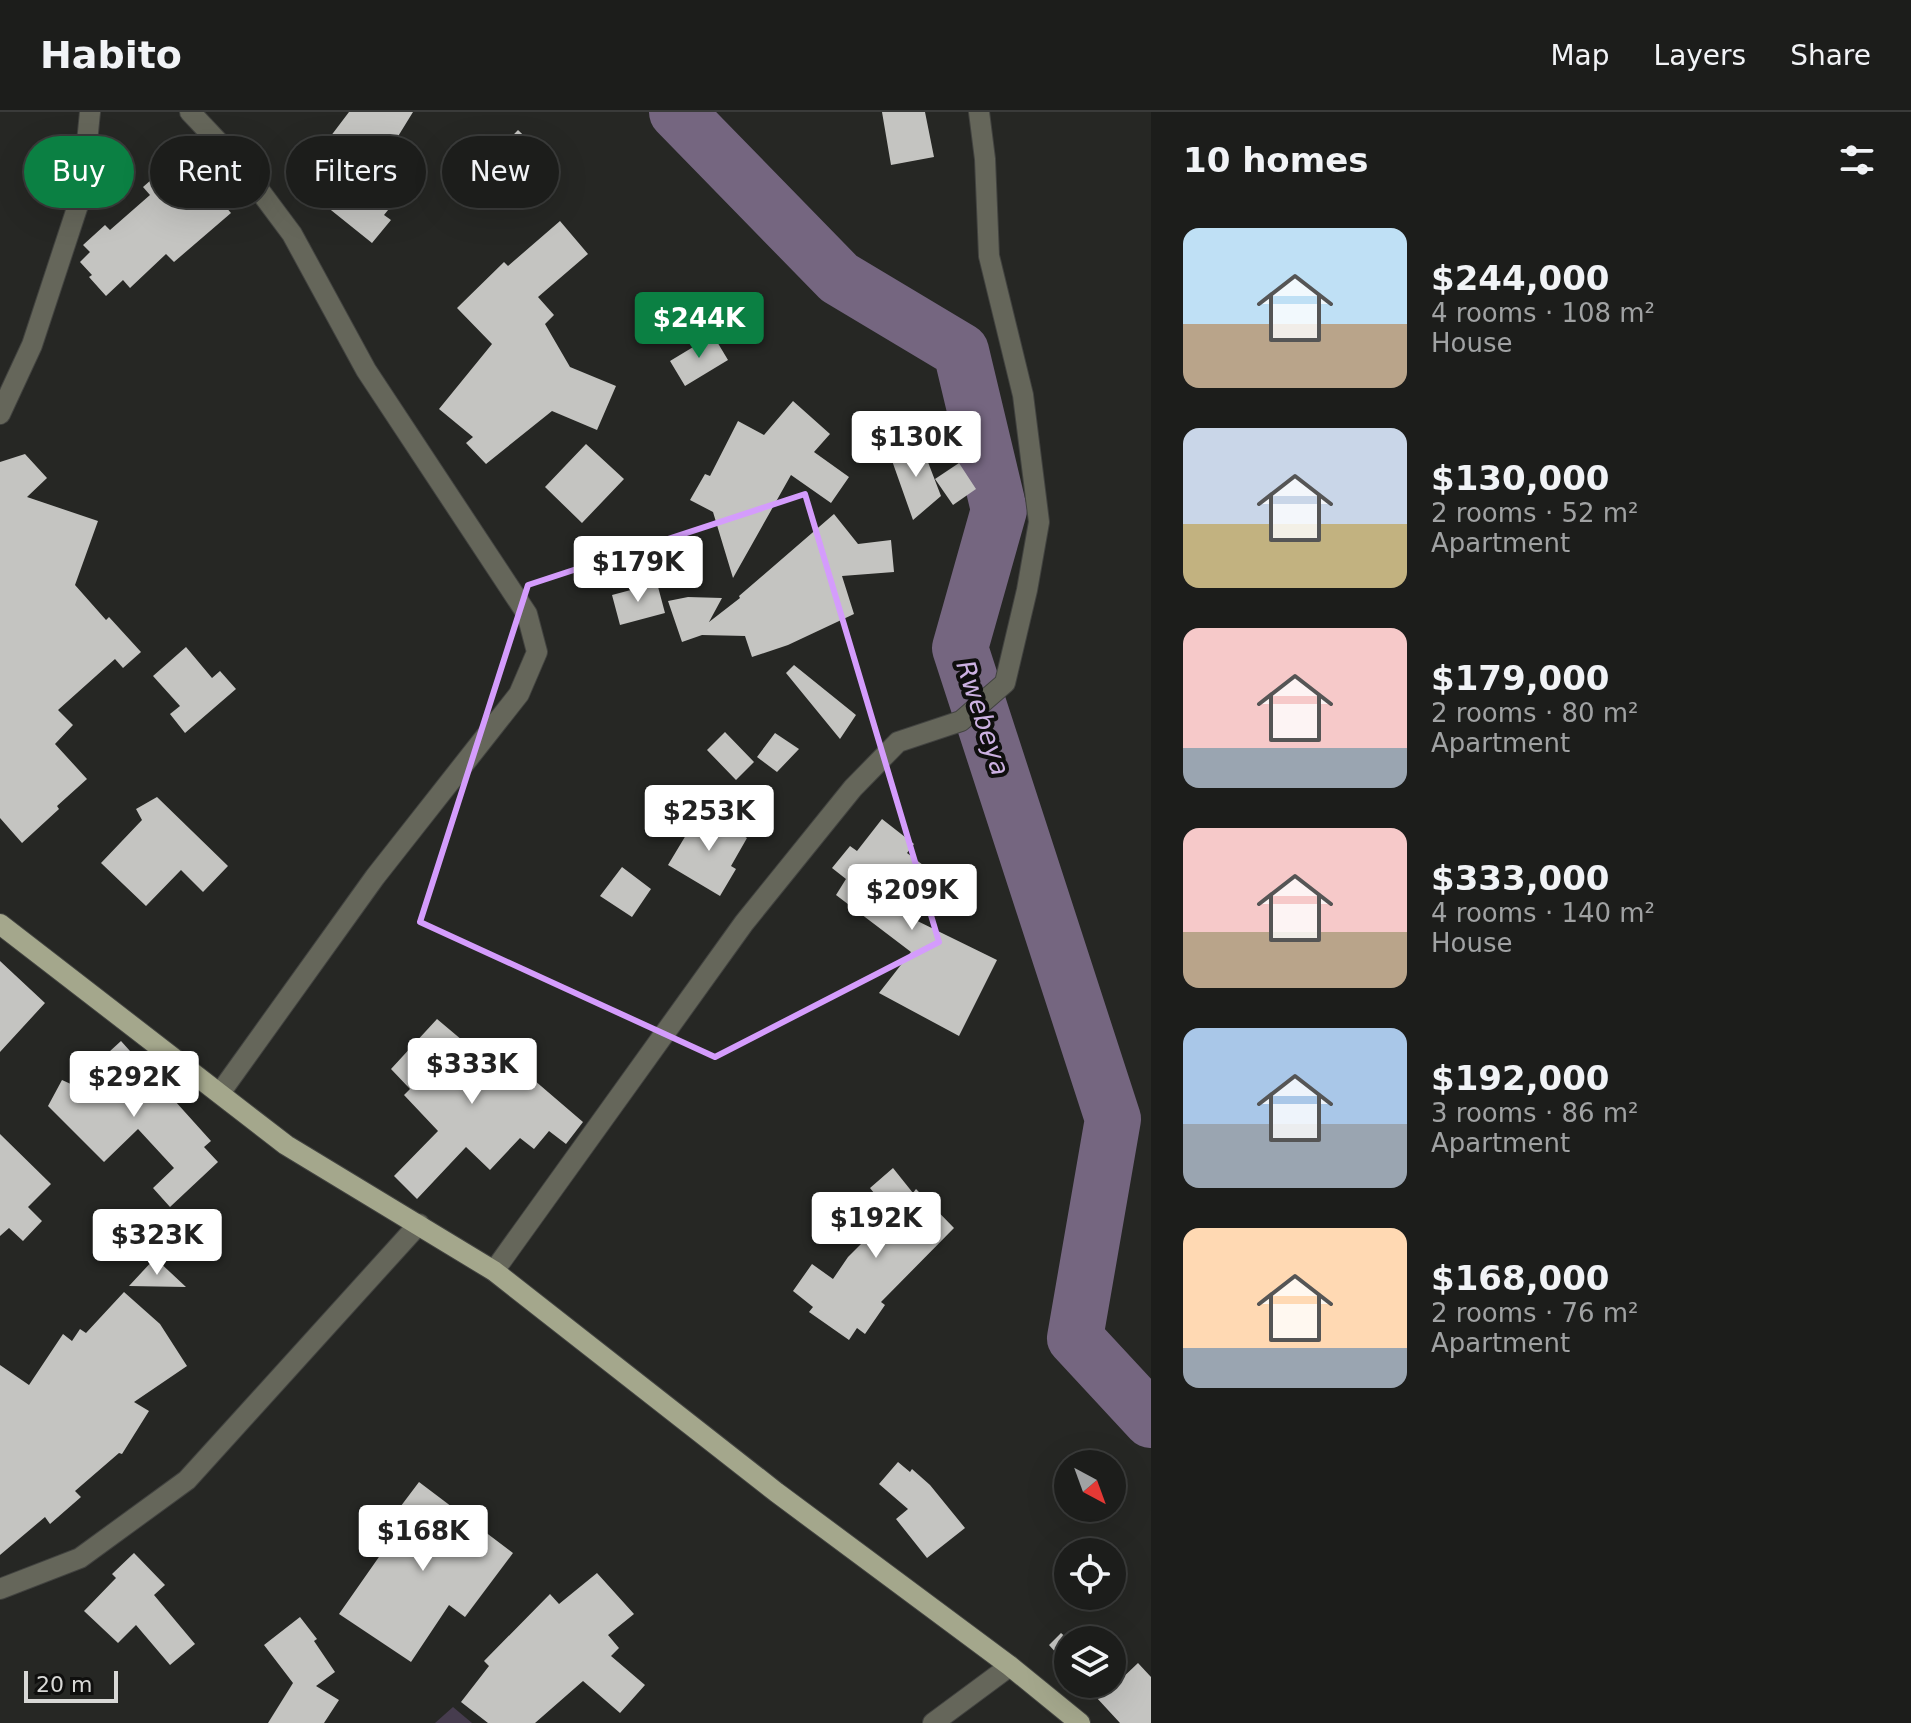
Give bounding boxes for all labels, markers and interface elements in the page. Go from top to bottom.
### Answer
text: Habito [40,33,182,77]
text: Map [1550,39,1610,72]
text: Layers [1654,39,1746,72]
text: Share [1790,39,1871,72]
chip: Buy [24,136,134,208]
chip: Rent [150,136,270,208]
chip: Filters [286,136,426,208]
chip: New [442,136,559,208]
icon: filters [1835,138,1879,182]
text: 10 homes [1183,140,1368,180]
text: $244,000 [1431,258,1610,298]
icon: home [1247,260,1343,356]
pin: $244K [643,292,755,360]
text: 4 rooms · 108 m² [1431,298,1655,328]
text: $244K [653,303,745,333]
text: House [1431,328,1512,358]
pin: $130K [860,411,972,479]
text: $130K [870,422,962,452]
text: $130,000 [1431,458,1610,498]
icon: home [1247,460,1343,556]
text: 2 rooms · 52 m² [1431,498,1639,528]
text: Apartment [1431,528,1570,558]
pin: $179K [582,536,694,604]
text: $179K [592,547,684,577]
water label: Rwebeya [950,657,1016,779]
text: $179,000 [1431,658,1610,698]
icon: home [1247,660,1343,756]
text: 2 rooms · 80 m² [1431,698,1639,728]
text: Apartment [1431,728,1570,758]
pin: $253K [653,785,765,853]
text: $253K [663,796,755,826]
text: $333,000 [1431,858,1610,898]
icon: home [1247,860,1343,956]
pin: $209K [856,864,968,932]
text: $209K [866,875,958,905]
text: 4 rooms · 140 m² [1431,898,1655,928]
text: House [1431,928,1512,958]
pin: $333K [416,1038,528,1106]
text: $333K [426,1049,518,1079]
pin: $292K [78,1051,190,1119]
text: $192,000 [1431,1058,1610,1098]
icon: home [1247,1060,1343,1156]
text: $292K [88,1062,180,1092]
text: 3 rooms · 86 m² [1431,1098,1639,1128]
text: Apartment [1431,1128,1570,1158]
pin: $192K [820,1192,932,1260]
text: $192K [830,1203,922,1233]
pin: $323K [101,1209,213,1277]
text: $323K [111,1220,203,1250]
text: $168,000 [1431,1258,1610,1298]
icon: home [1247,1260,1343,1356]
text: 2 rooms · 76 m² [1431,1298,1639,1328]
text: Apartment [1431,1328,1570,1358]
north arrow [1054,1450,1126,1522]
map controls [1054,1450,1126,1698]
pin: $168K [367,1505,479,1573]
text: $168K [377,1516,469,1546]
button: locate [1054,1538,1126,1610]
button: layers [1054,1626,1126,1698]
scale bar [24,1667,118,1703]
text: 20 m [36,1672,92,1697]

